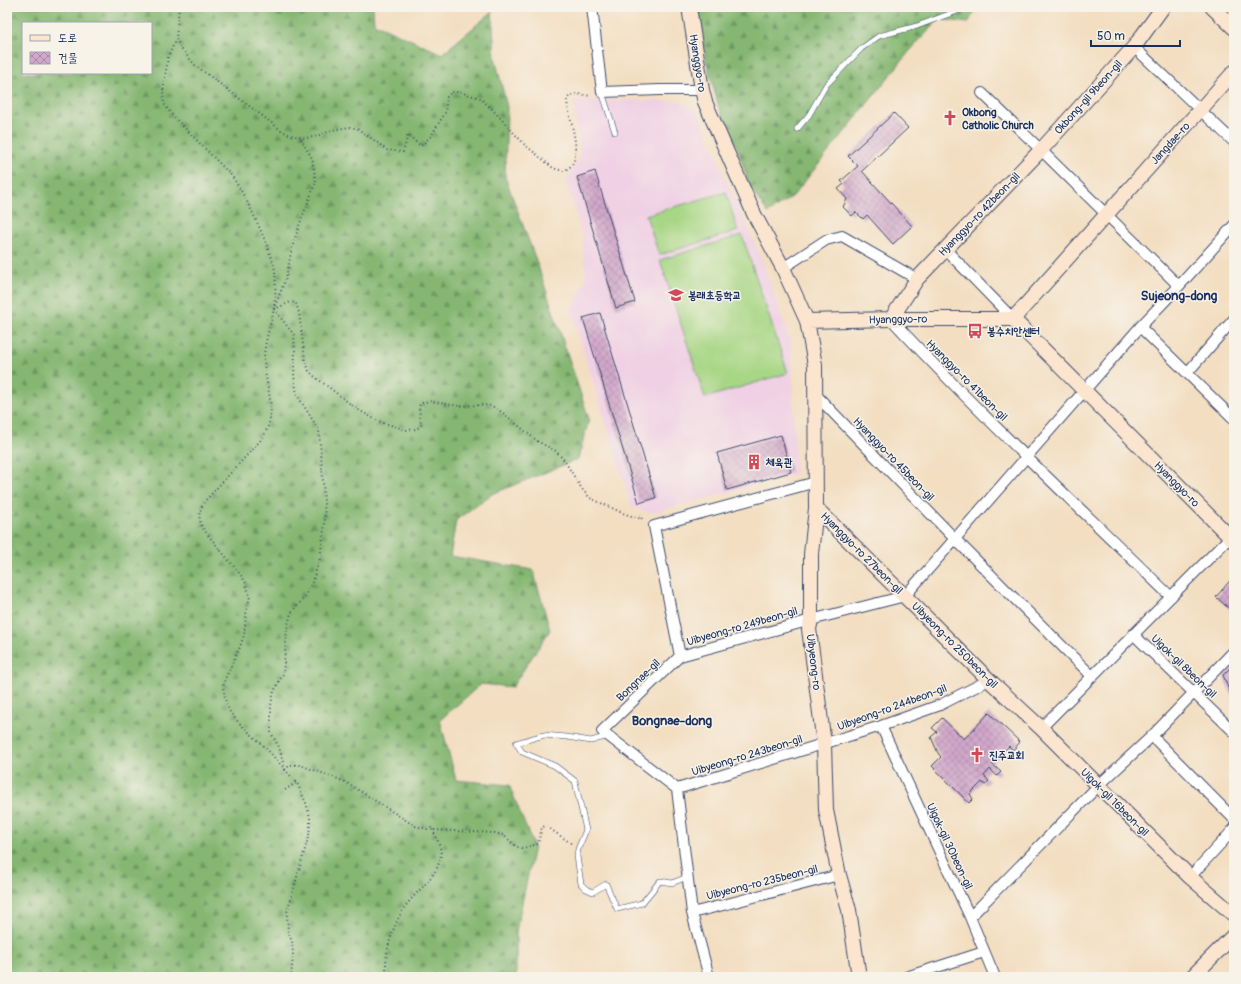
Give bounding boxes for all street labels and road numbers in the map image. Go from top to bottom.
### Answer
street label: Hyanggyo-ro [686,33,709,93]
street label: Okbong-gil 9beon-gil [1052,58,1125,137]
street label: Jangdae-ro [1148,120,1193,167]
street label: Hyanggyo-ro 42beon-gil [936,170,1023,259]
street label: Hyanggyo-ro [869,312,928,327]
street label: Hyanggyo-ro 41beon-gil [923,337,1010,424]
street label: Hyanggyo-ro 45beon-gil [850,415,937,504]
street label: Hyanggyo-ro [1151,459,1202,510]
street label: Hyanggyo-ro 27beon-gil [818,510,905,597]
street label: Uibyeong-ro 250beon-gil [909,600,1000,691]
street label: Uibyeong-ro 249beon-gil [685,604,799,649]
street label: Uigok-gil 8beon-gil [1148,632,1219,701]
street label: Uibyeong-ro [804,633,823,691]
street label: Bongnae-gil [614,656,663,704]
street label: Uibyeong-ro 244beon-gil [836,682,949,733]
street label: Uibyeong-ro 243beon-gil [690,732,804,779]
street label: Uigok-gil 16beon-gil [1078,766,1151,839]
street label: Uigok-gil 30beon-gil [924,801,975,891]
street label: Uibyeong-ro 235beon-gil [705,862,819,903]

